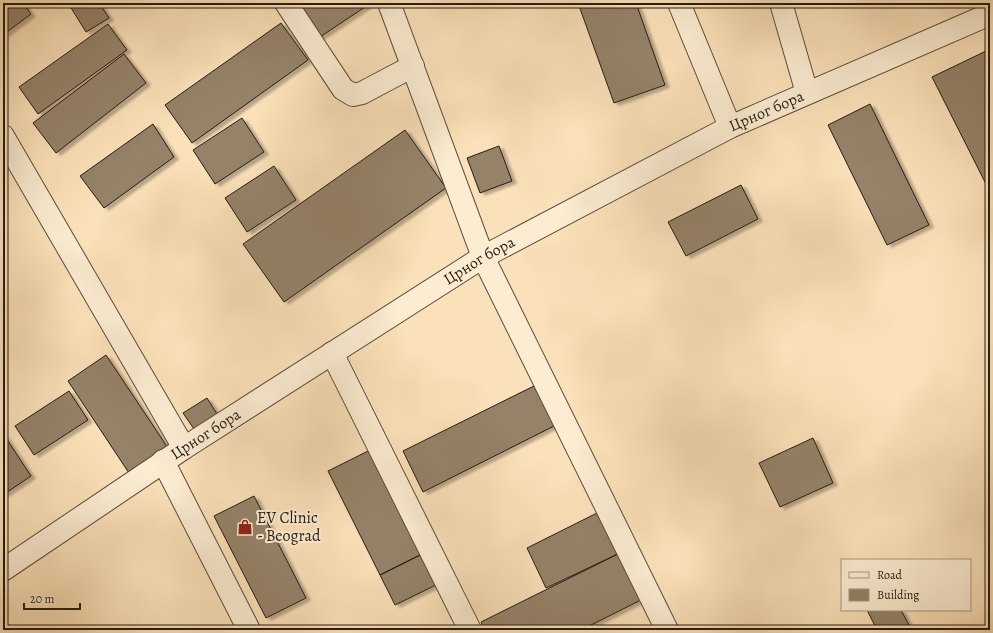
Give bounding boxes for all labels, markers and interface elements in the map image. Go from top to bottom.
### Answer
street label: Црног бора [726,85,808,137]
street label: Црног бора [439,231,519,290]
street label: Црног бора [166,403,246,465]
place label: EV Clinic - Beograd [257,507,321,547]
shop icon: EV Clinic - Beograd [236,518,254,536]
legend [841,559,971,611]
text: Road [877,567,903,583]
scale bar [24,585,80,611]
text: Building [877,587,919,603]
text: 20 m [30,591,54,607]

